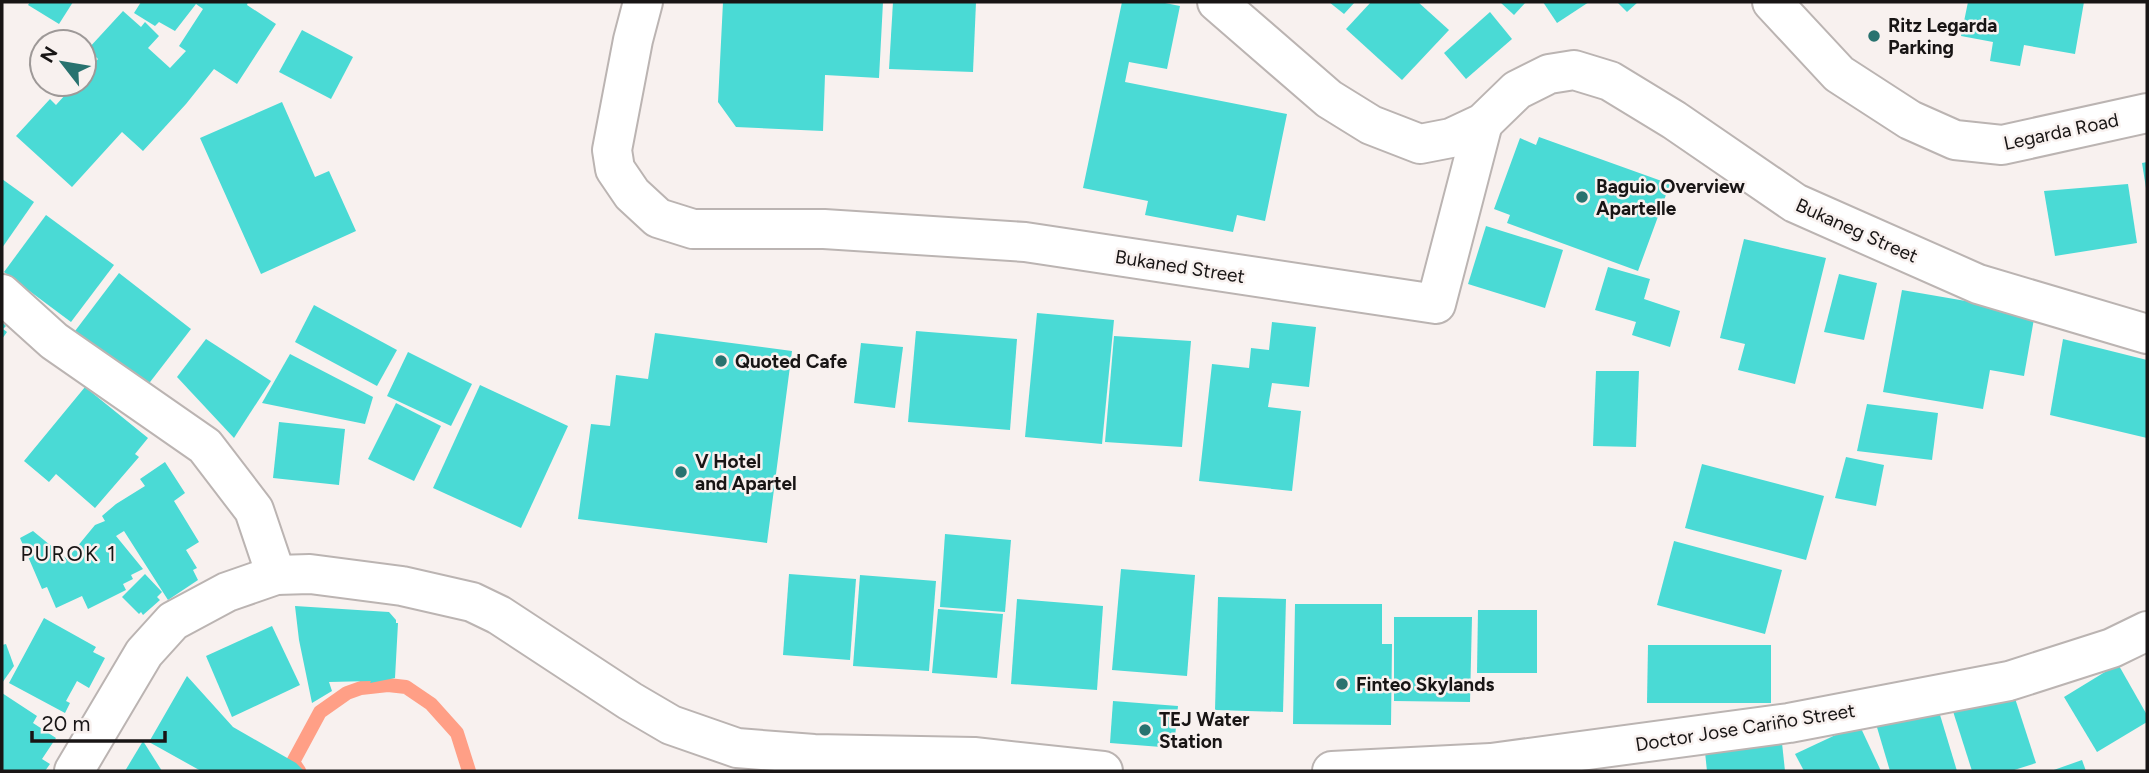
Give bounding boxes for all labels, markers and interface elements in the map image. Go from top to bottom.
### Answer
place label: Ritz Legarda Parking [1888,14,1997,59]
north arrow [28,28,98,98]
marker: Ritz Legarda Parking [1866,28,1882,44]
text: N [35,42,62,67]
street label: Legarda Road [2002,108,2121,155]
place label: Baguio Overview Apartelle [1596,175,1745,220]
marker: Baguio Overview Apartelle [1574,189,1590,205]
street label: Bukaneg Street [1792,193,1921,268]
street label: Bukaned Street [1113,245,1246,288]
place label: Quoted Cafe [735,350,848,373]
marker: Quoted Cafe [713,353,729,369]
place label: V Hotel and Apartel [695,450,797,495]
marker: V Hotel and Apartel [673,464,689,480]
district label: PUROK 1 [20,541,118,566]
place label: Finteo Skylands [1356,673,1494,696]
marker: Finteo Skylands [1334,676,1350,692]
street label: Doctor Jose Cariño Street [1634,699,1857,756]
scale bar [32,700,164,744]
place label: TEJ Water Station [1159,708,1250,753]
text: 20 m [42,711,90,736]
marker: TEJ Water Station [1137,722,1153,738]

